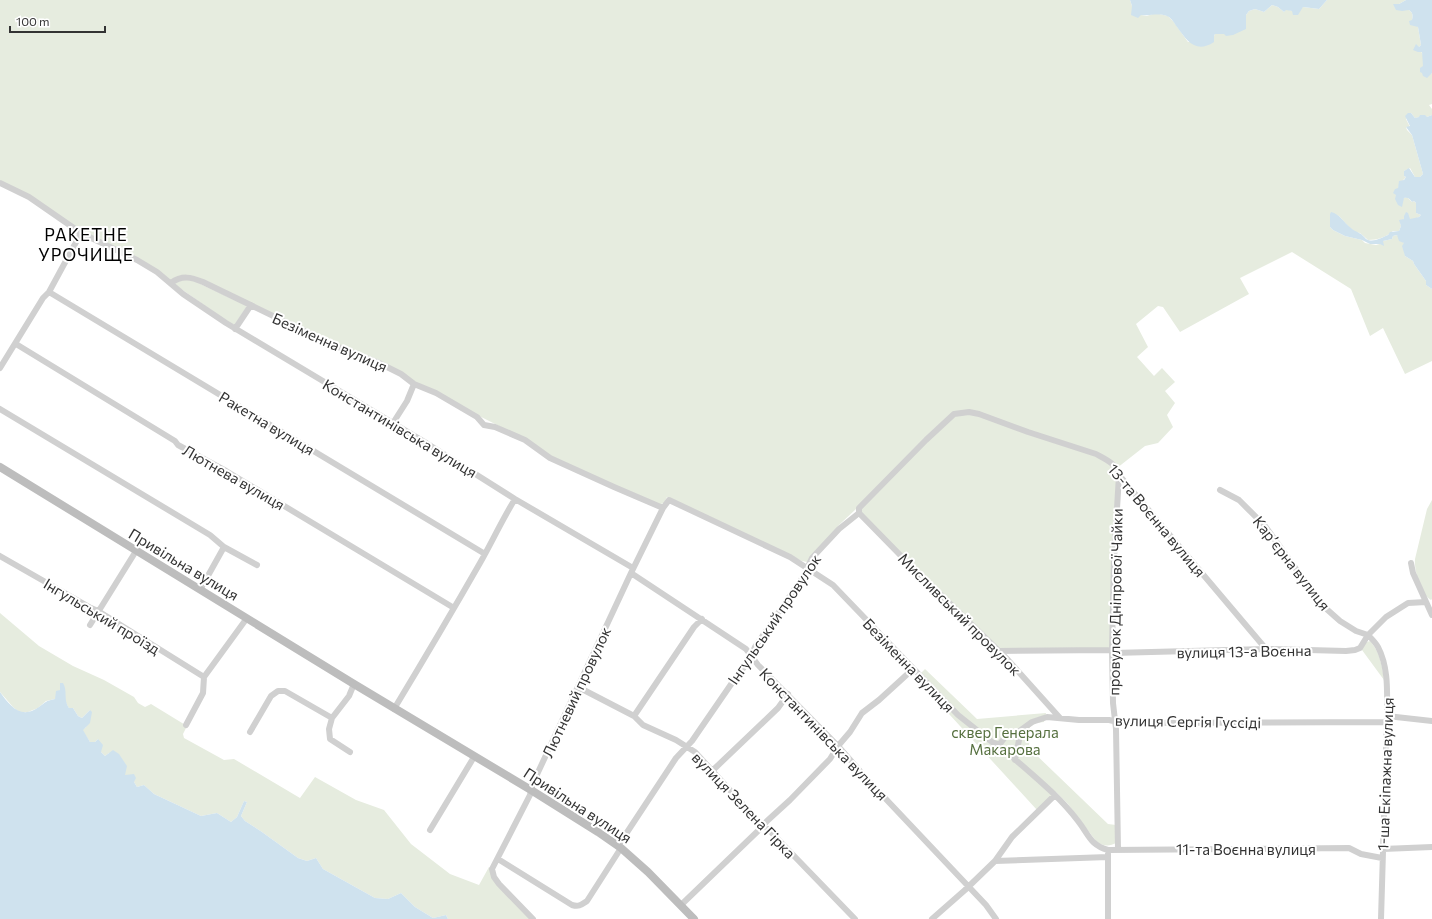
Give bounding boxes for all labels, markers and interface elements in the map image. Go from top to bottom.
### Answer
scale bar [10,8,105,34]
text: 100 m [16,14,50,28]
district label: РАКЕТНЕ УРОЧИЩЕ [38,224,134,265]
street label: Безіменна вулиця [270,309,390,375]
street label: Константинівська вулиця [320,375,480,481]
street label: Ракетна вулиця [216,387,318,459]
street label: Лютнева вулиця [180,441,288,513]
street label: 13-та Воєнна вулиця [1104,460,1210,580]
street label: провулок Дніпрової Чайки [1104,508,1126,696]
street label: Карʼєрна вулиця [1250,512,1334,614]
street label: Привільна вулиця [126,524,242,604]
street label: Мисливський провулок [895,549,1025,679]
street label: Інгульський провулок [724,550,824,688]
street label: Інгульський проїзд [41,574,164,658]
street label: Безіменна вулиця [860,614,958,716]
street label: Лютневий провулок [538,624,614,760]
street label: вулиця 13-а Воєнна [1176,641,1312,661]
street label: Константинівська вулиця [756,664,892,804]
street label: 1-ша Екіпажна вулиця [1373,697,1397,851]
street label: вулиця Сергія Гуссіді [1115,711,1261,731]
park label: сквер Генерала Макарова [951,723,1059,758]
street label: вулиця Зелена Гірка [689,748,799,862]
street label: Привільна вулиця [521,763,635,847]
street label: 11-та Воєнна вулиця [1176,840,1316,858]

